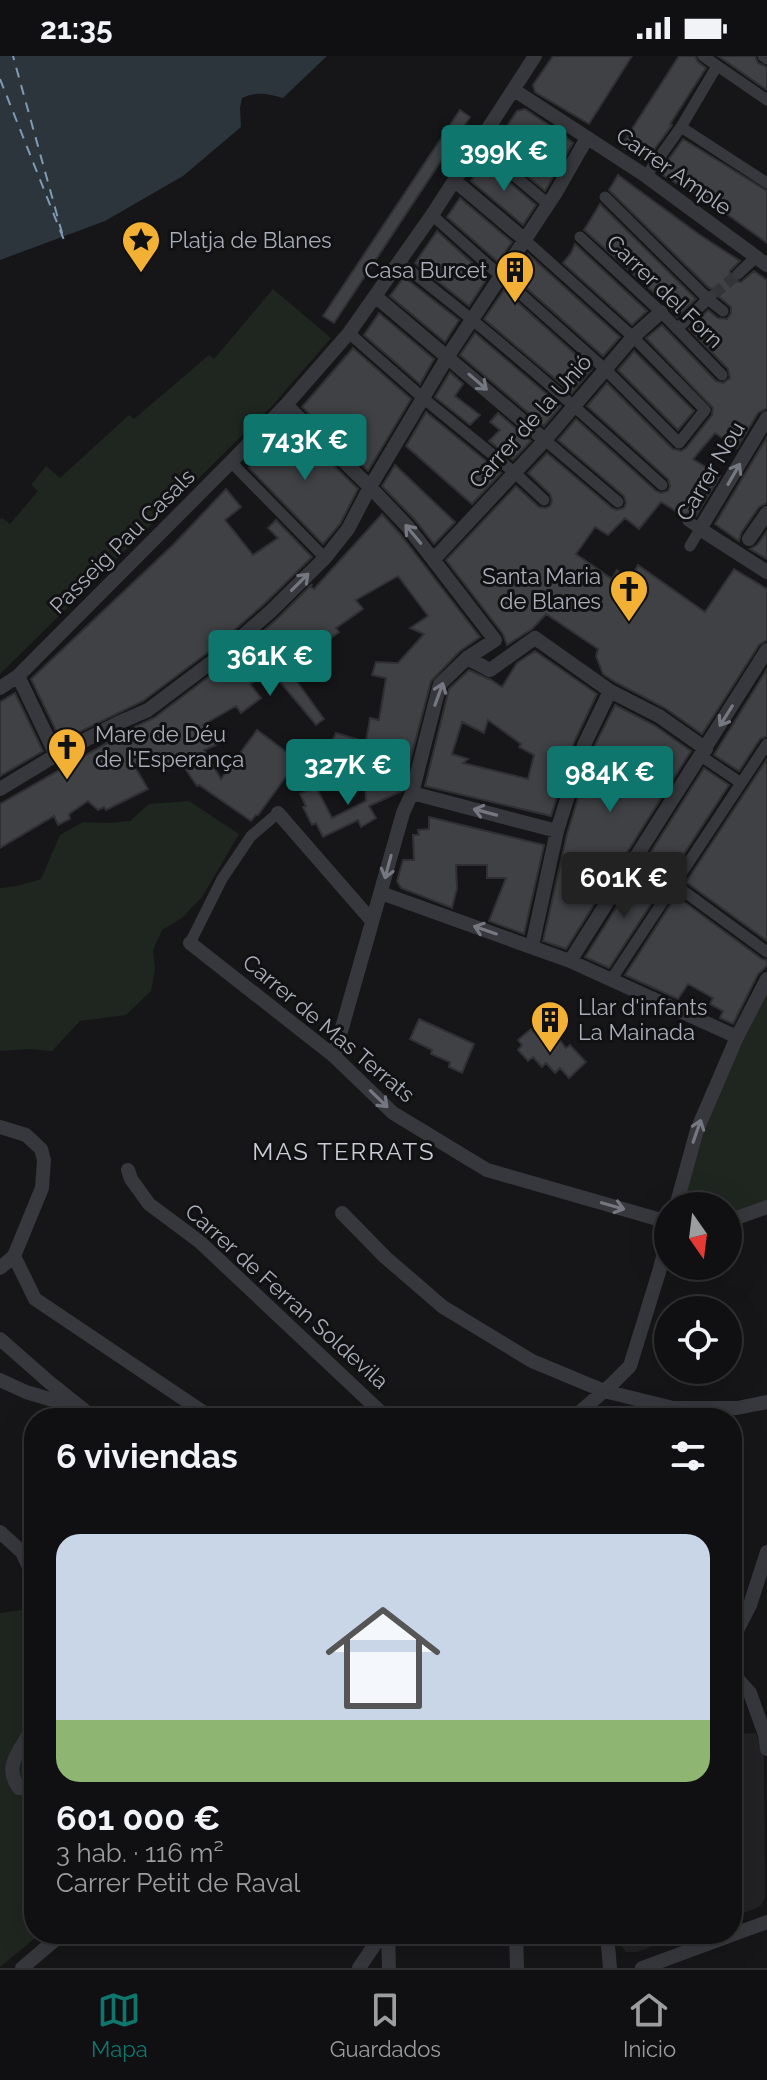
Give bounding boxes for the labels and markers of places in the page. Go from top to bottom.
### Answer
pin: 399K € [439,125,569,193]
place icon: Platja de Blanes [120,219,162,274]
place label: Platja de Blanes [169,227,332,253]
building icon: Casa Burcet [494,249,536,304]
place label: Casa Burcet [364,257,488,283]
pin: 743K € [240,414,370,482]
place label: Santa Maria de Blanes [482,563,601,614]
church icon: Santa Maria de Blanes [608,568,650,623]
pin: 361K € [205,630,335,698]
place label: Mare de Déu de l'Esperança [95,721,244,772]
church icon: Mare de Déu de l'Esperança [46,726,88,781]
pin: 327K € [283,739,413,807]
pin: 984K € [545,746,675,814]
pin: 601K € [559,852,689,920]
place label: Llar d'infants La Mainada [578,994,707,1045]
building icon: Llar d'infants La Mainada [529,999,571,1054]

